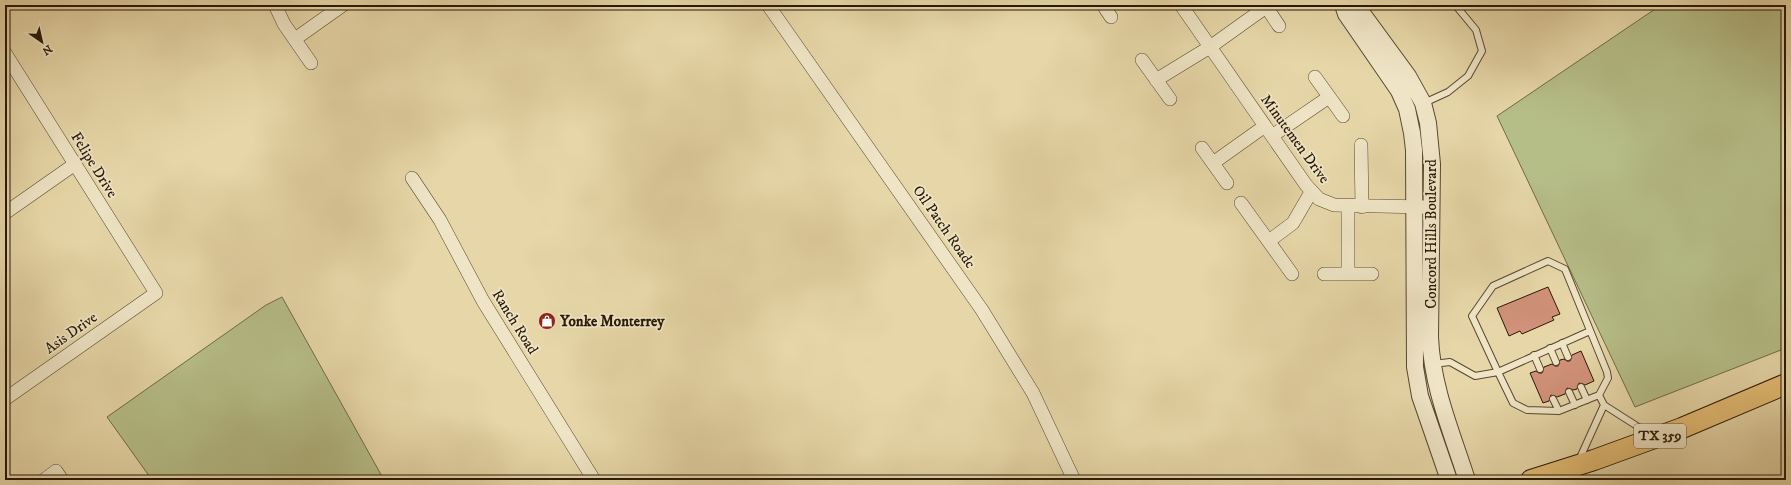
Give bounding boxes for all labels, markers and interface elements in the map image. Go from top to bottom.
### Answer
north arrow [22,22,62,62]
text: N [39,41,55,58]
street label: Minutemen Drive [1256,91,1334,187]
street label: Felipe Drive [66,129,122,201]
street label: Concord Hills Boulevard [1422,159,1441,309]
street label: Oil Patch Roadc [908,182,980,273]
street label: Ranch Road [488,286,543,358]
street label: Asis Drive [41,308,101,358]
shop icon: Yonke Monterrey [537,311,557,331]
place label: Yonke Monterrey [559,312,665,331]
road number: TX 359 [1634,424,1686,448]

